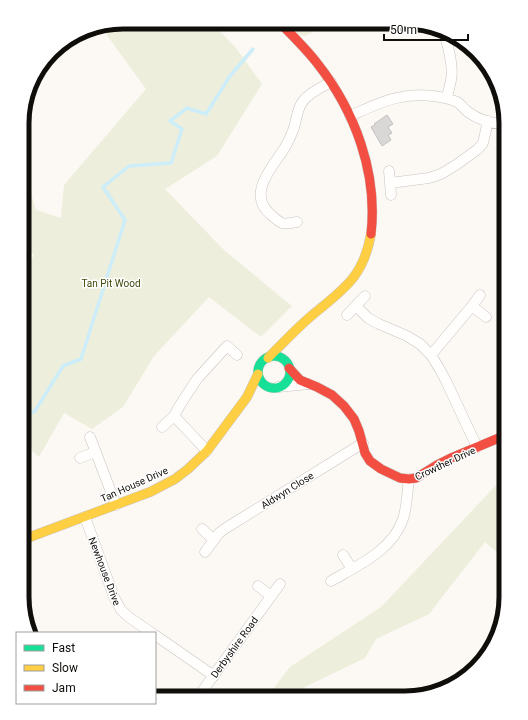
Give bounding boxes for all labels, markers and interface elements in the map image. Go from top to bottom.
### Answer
scale bar [384,16,468,42]
text: 50 m [390,23,417,37]
park label: Tan Pit Wood [81,278,141,289]
street label: Crowther Drive [413,445,477,482]
street label: Tan House Drive [99,465,170,504]
street label: Aldwyn Close [259,470,316,511]
street label: Newhouse Drive [86,536,123,607]
street label: Derbyshire Road [209,615,260,680]
legend [16,632,156,704]
text: Fast [52,641,75,655]
text: Slow [52,661,78,675]
text: Jam [52,681,76,695]

